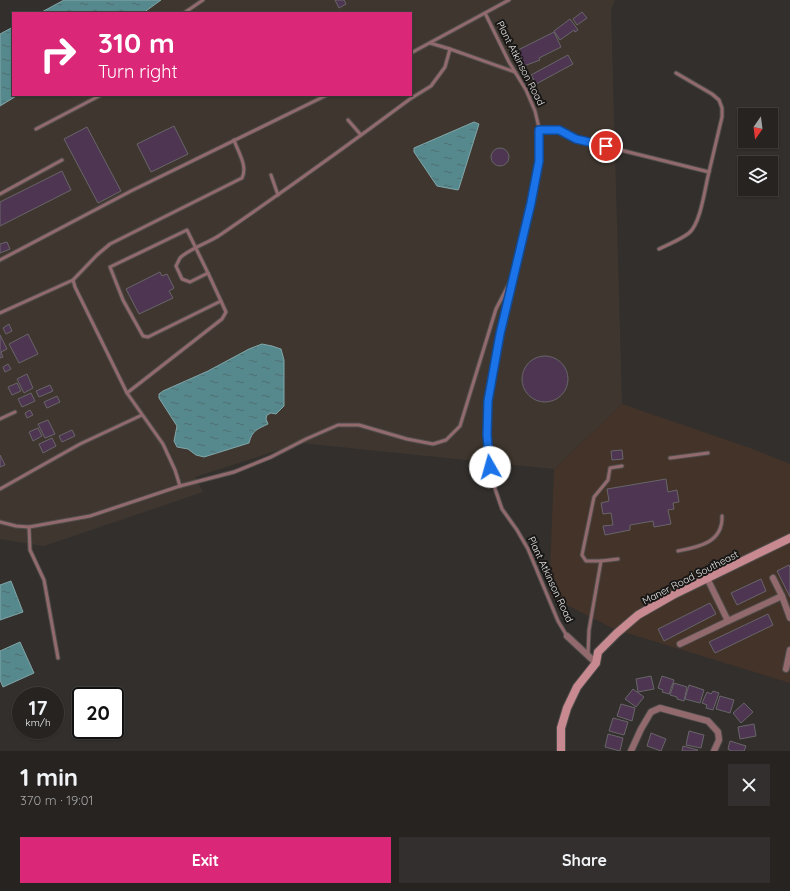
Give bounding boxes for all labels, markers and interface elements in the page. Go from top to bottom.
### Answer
street label: Plant Atkinson Road [494,19,548,108]
text: 310 m [98,25,175,60]
icon: right [32,28,84,80]
text: Turn right [98,60,178,83]
north arrow [738,108,778,148]
map controls [738,108,778,196]
pin [589,129,623,163]
icon: arrive [595,135,617,157]
button: layers [738,156,778,196]
position arrow [469,446,511,488]
street label: Plant Atkinson Road [525,534,576,624]
street label: Maner Road Southeast [640,547,741,607]
speed limit sign: 20 [72,687,124,739]
text: 17 [29,695,47,720]
text: km/h [25,716,51,729]
text: 1 min [20,762,78,792]
button: close [728,764,770,806]
text: 370 m · 19:01 [20,792,93,808]
button: Exit [20,837,391,883]
button: Share [399,837,770,883]

